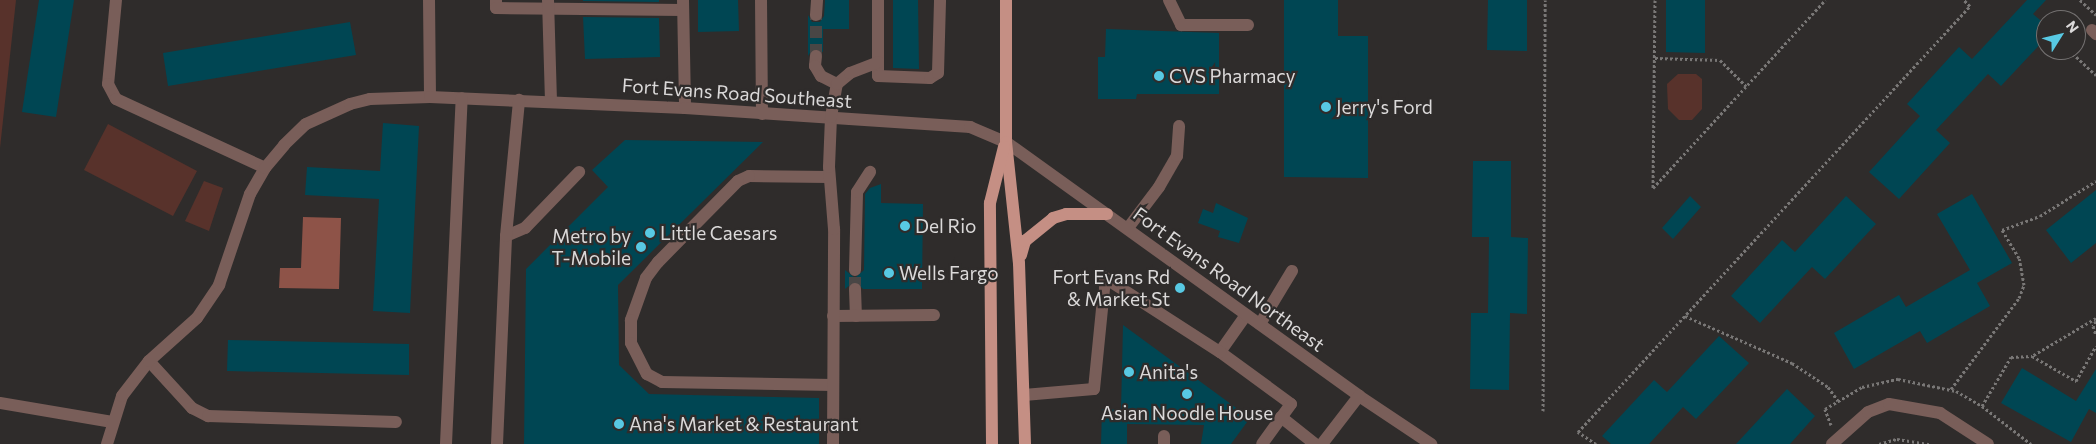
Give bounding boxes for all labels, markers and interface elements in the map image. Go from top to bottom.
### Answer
north arrow [2036,10,2086,60]
text: N [2063,17,2083,36]
place label: CVS Pharmacy [1169,65,1296,87]
marker: CVS Pharmacy [1153,70,1165,82]
street label: Fort Evans Road Southeast [621,74,853,112]
place label: Jerry's Ford [1336,96,1433,118]
marker: Jerry's Ford [1320,101,1332,113]
street label: Fort Evans Road Northeast [1129,202,1329,356]
place label: Del Rio [915,215,976,237]
marker: Del Rio [899,220,911,232]
place label: Little Caesars [660,222,777,244]
place label: Metro by T-Mobile [551,225,631,269]
marker: Little Caesars [644,227,656,239]
marker: Metro by T-Mobile [635,241,647,253]
place label: Wells Fargo [899,262,999,284]
place label: Fort Evans Rd & Market St [1052,266,1170,310]
marker: Wells Fargo [883,267,895,279]
marker: Fort Evans Rd & Market St [1174,282,1186,294]
place label: Anita's [1139,361,1198,383]
marker: Anita's [1123,366,1135,378]
marker: Asian Noodle House [1181,388,1193,400]
place label: Asian Noodle House [1101,402,1273,424]
place label: Ana's Market & Restaurant [629,413,858,435]
marker: Ana's Market & Restaurant [613,418,625,430]

